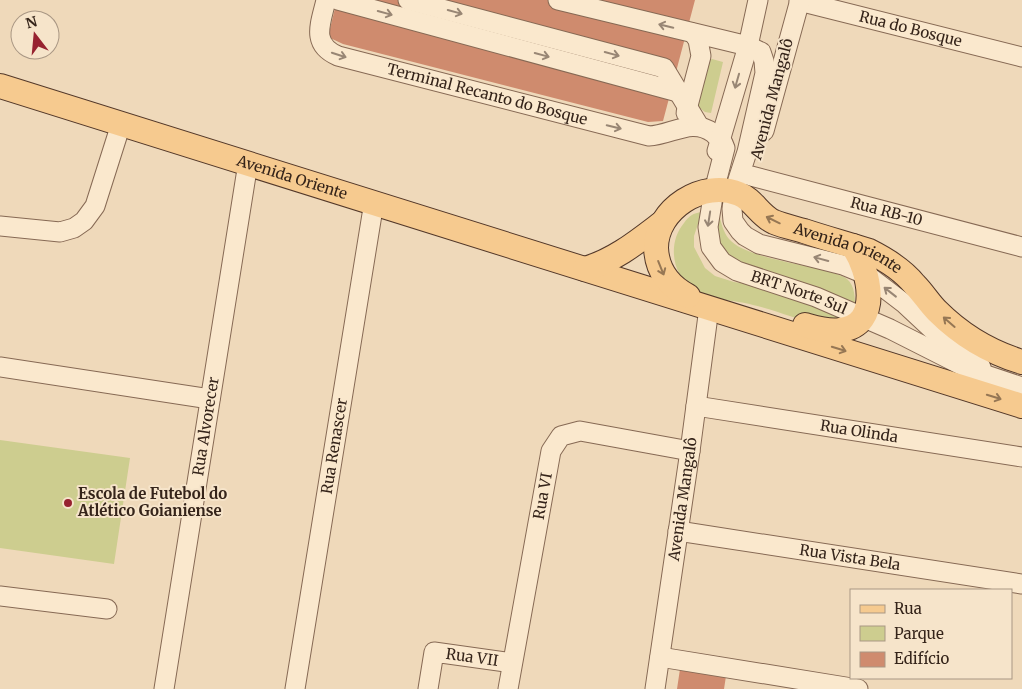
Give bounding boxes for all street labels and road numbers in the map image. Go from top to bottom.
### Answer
street label: Rua do Bosque [857,6,964,51]
street label: Avenida Mangalô [746,36,797,162]
street label: Terminal Recanto do Bosque [385,59,590,129]
street label: Avenida Oriente [234,150,350,203]
street label: Rua RB-10 [848,192,925,230]
street label: Avenida Oriente [791,218,906,277]
street label: BRT Norte Sul [749,266,850,318]
street label: Rua Alvorecer [188,375,223,477]
street label: Rua Renascer [317,397,351,495]
street label: Rua Olinda [819,416,899,446]
street label: Avenida Mangalô [664,436,701,563]
street label: Rua VI [529,471,556,521]
street label: Rua Vista Bela [798,540,902,574]
street label: Rua VII [445,644,500,670]

